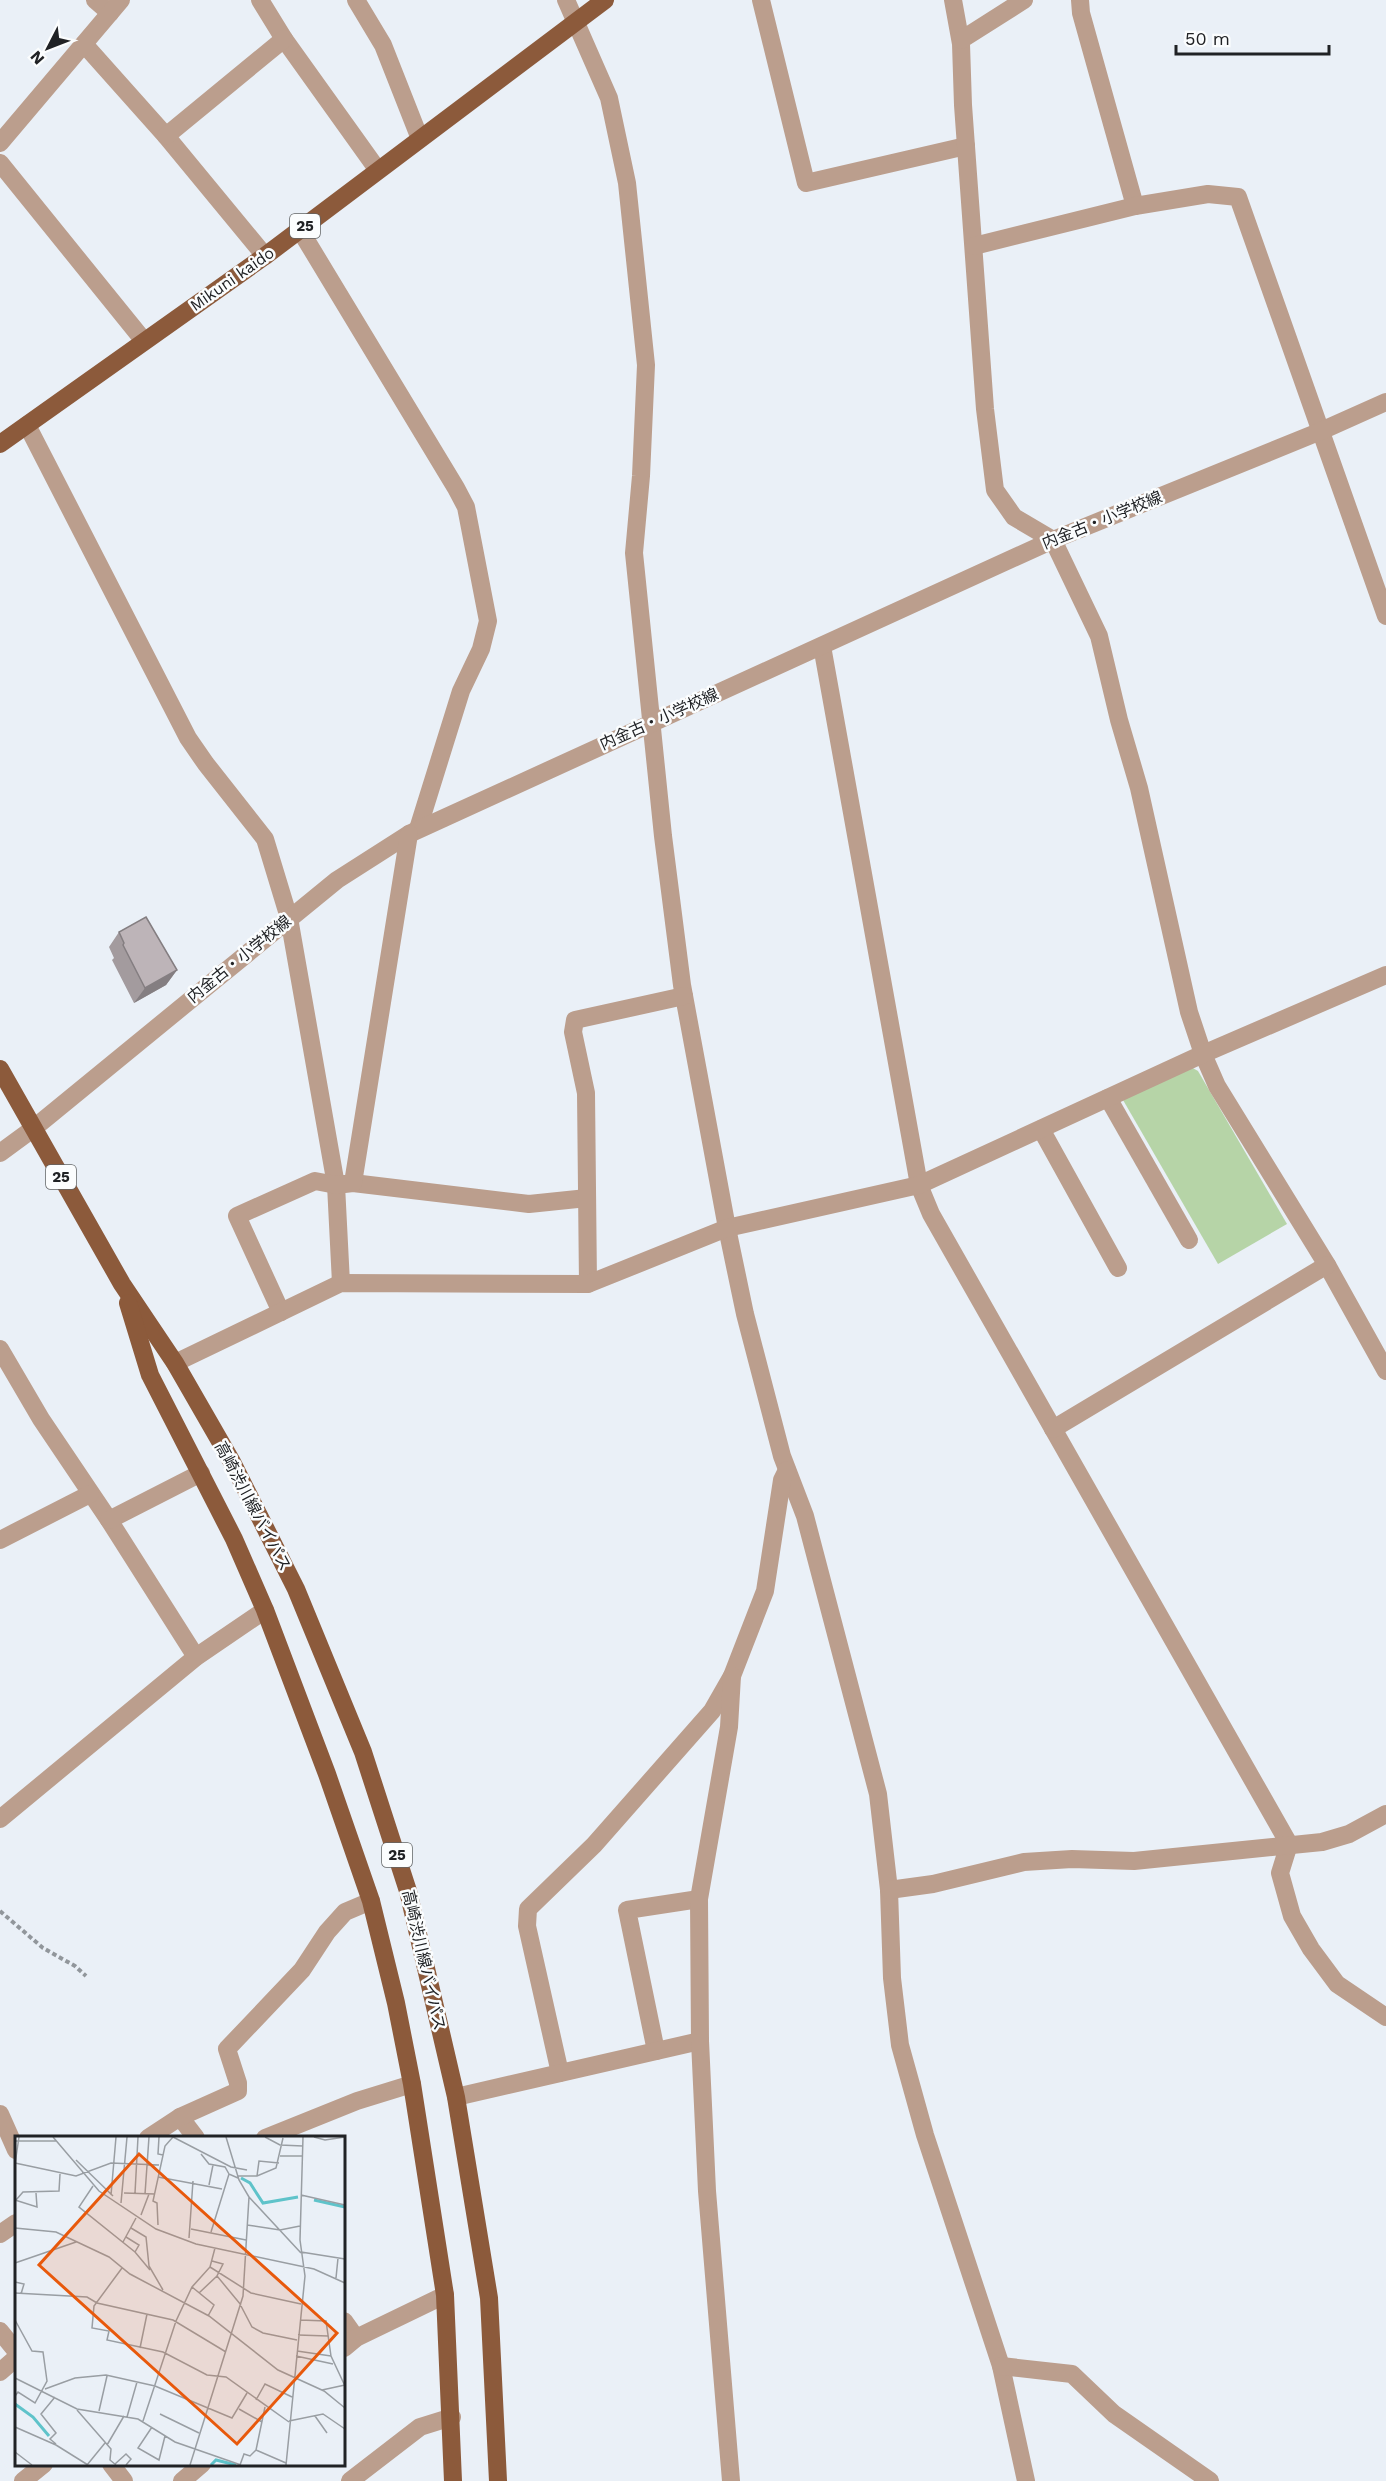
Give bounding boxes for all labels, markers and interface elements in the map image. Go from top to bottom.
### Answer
north arrow [18,18,78,78]
scale bar [1176,18,1329,56]
text: 50 m [1185,28,1230,49]
text: N [26,47,48,68]
road number: 25 [290,214,320,238]
street label: Mikuni kaido [186,243,278,315]
street label: 内金古・小学校線 [1039,487,1165,553]
street label: 内金古・小学校線 [597,684,721,754]
street label: 内金古・小学校線 [183,911,295,1007]
road number: 25 [46,1165,76,1189]
street label: 高崎渋川線バイパス [211,1438,295,1574]
road number: 25 [382,1843,412,1867]
street label: 高崎渋川線バイパス [399,1888,449,2032]
inset map [15,2136,345,2466]

